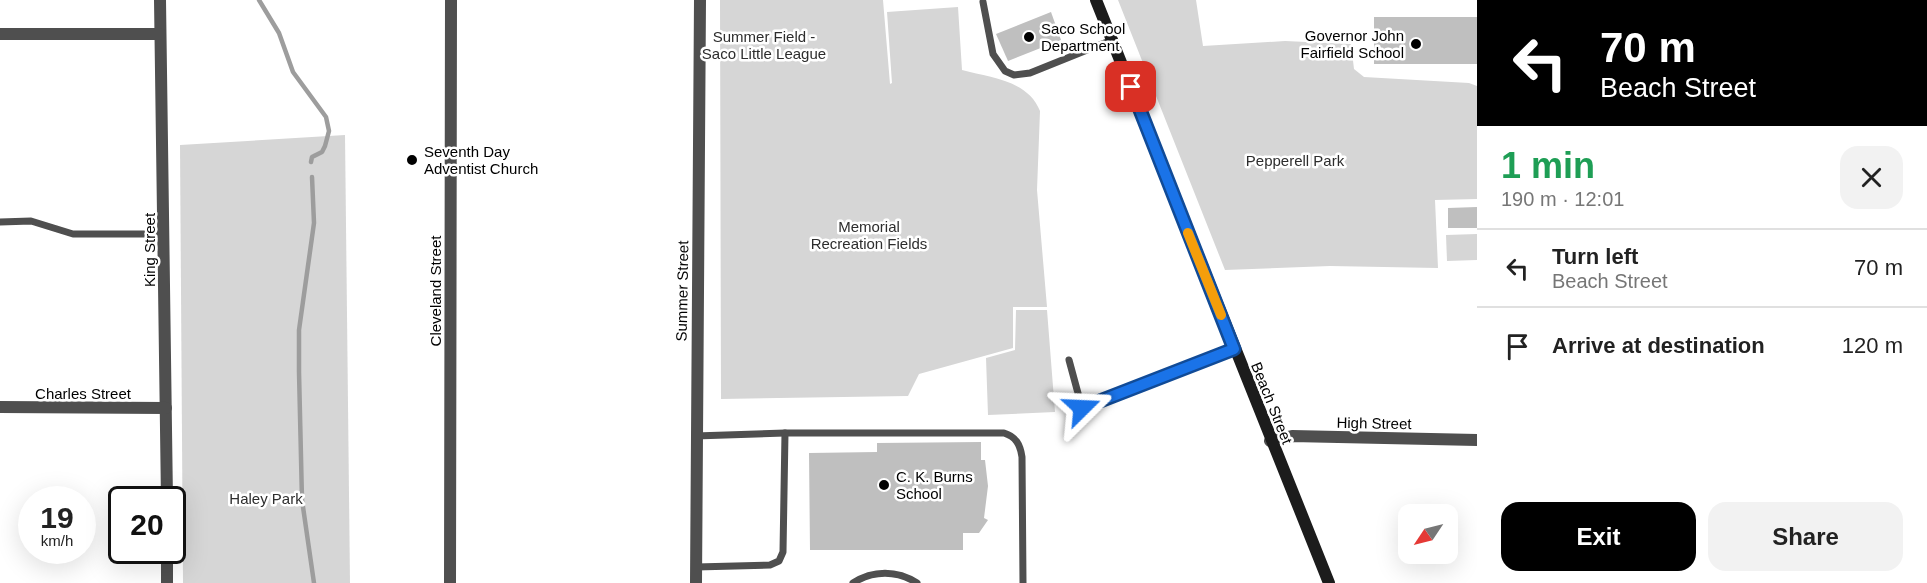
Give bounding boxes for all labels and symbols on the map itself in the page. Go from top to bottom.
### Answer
place label: Saco School Department [1041,20,1125,54]
place label: Governor John Fairfield School [1301,27,1404,61]
park label: Summer Field - Saco Little League [702,28,826,62]
marker: Saco School Department [1022,30,1036,44]
marker: Governor John Fairfield School [1409,37,1423,51]
pin [1105,61,1156,112]
place label: Seventh Day Adventist Church [424,143,538,177]
park label: Pepperell Park [1246,152,1345,169]
marker: Seventh Day Adventist Church [405,153,419,167]
street label: King Street [141,212,158,287]
park label: Memorial Recreation Fields [811,218,927,252]
street label: Cleveland Street [427,235,444,346]
street label: Summer Street [673,240,691,342]
street label: Beach Street [1248,360,1296,447]
position arrow [1050,376,1114,440]
street label: Charles Street [35,385,132,402]
street label: High Street [1336,414,1412,432]
place label: C. K. Burns School [896,468,973,502]
marker: C. K. Burns School [877,478,891,492]
speed limit sign: 20 [108,486,186,564]
park label: Haley Park [229,490,303,507]
north arrow [1398,504,1458,564]

